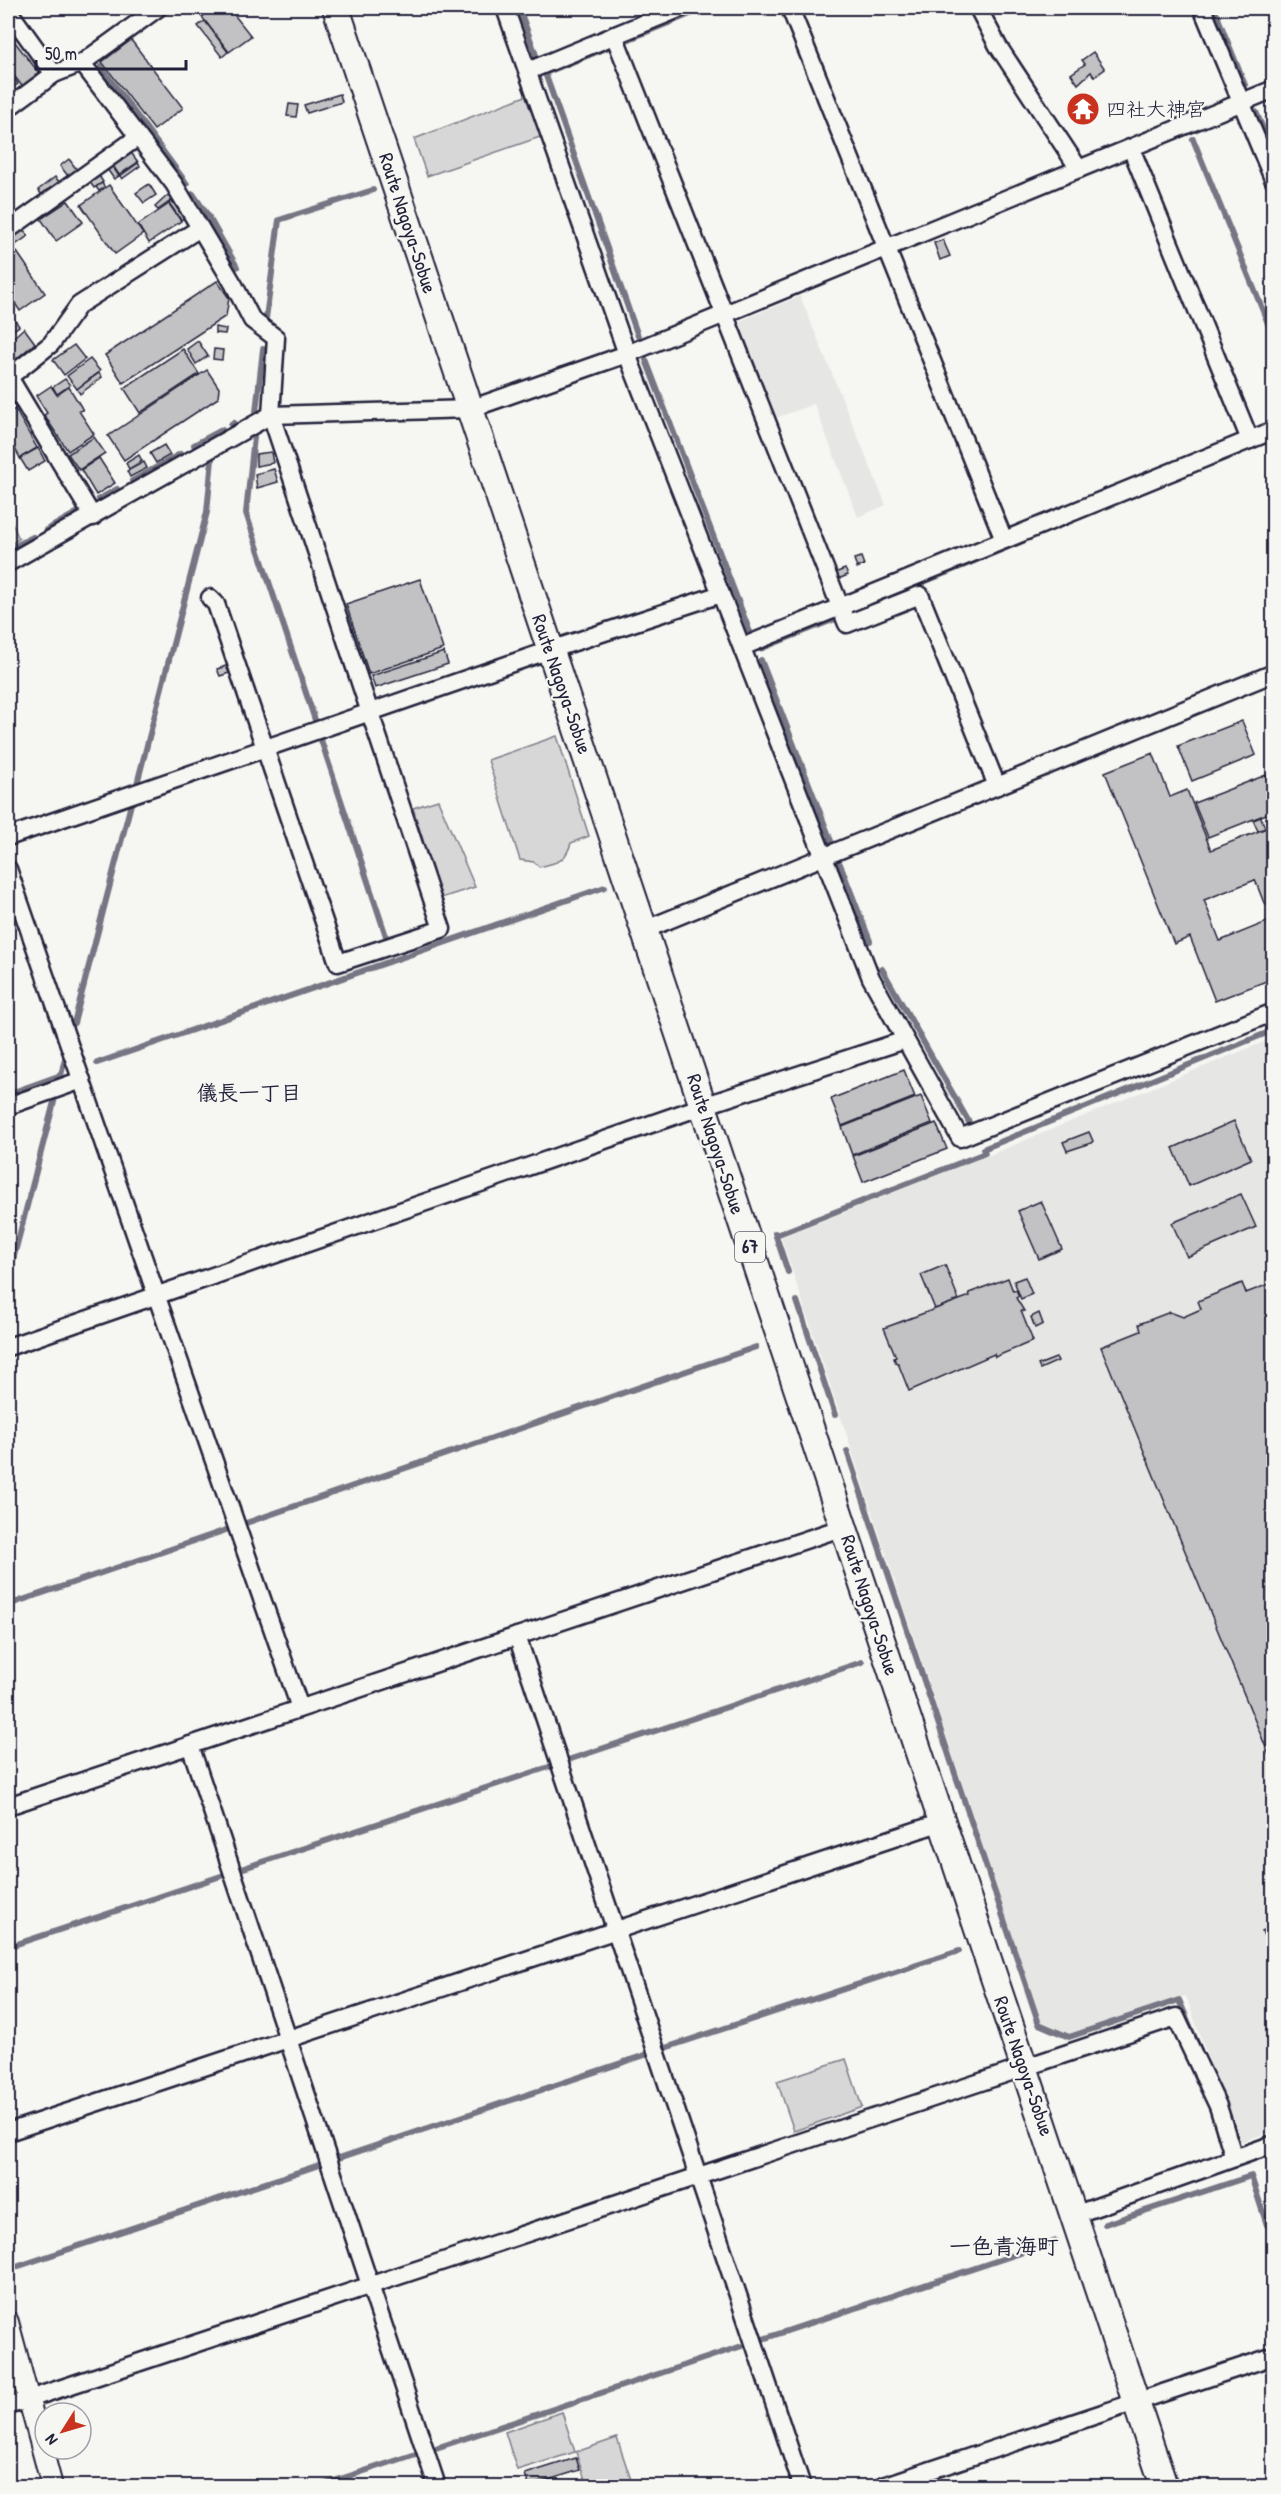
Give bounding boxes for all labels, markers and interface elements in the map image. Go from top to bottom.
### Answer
scale bar [36,33,186,71]
text: 50 m [45,41,77,66]
temple icon: 四社大神宮 [1065,91,1101,127]
place label: 四社大神宮 [1106,95,1206,122]
street label: Route Nagoya-Sobue [373,149,444,296]
street label: Route Nagoya-Sobue [526,610,599,757]
street label: Route Nagoya-Sobue [681,1070,752,1217]
district label: 儀長一丁目 [197,1078,302,1107]
road number: 67 [735,1232,765,1262]
street label: Route Nagoya-Sobue [835,1531,906,1678]
street label: Route Nagoya-Sobue [988,1992,1061,2139]
district label: 一色青海町 [949,2231,1059,2261]
north arrow [33,2401,93,2461]
text: N [39,2430,62,2450]

